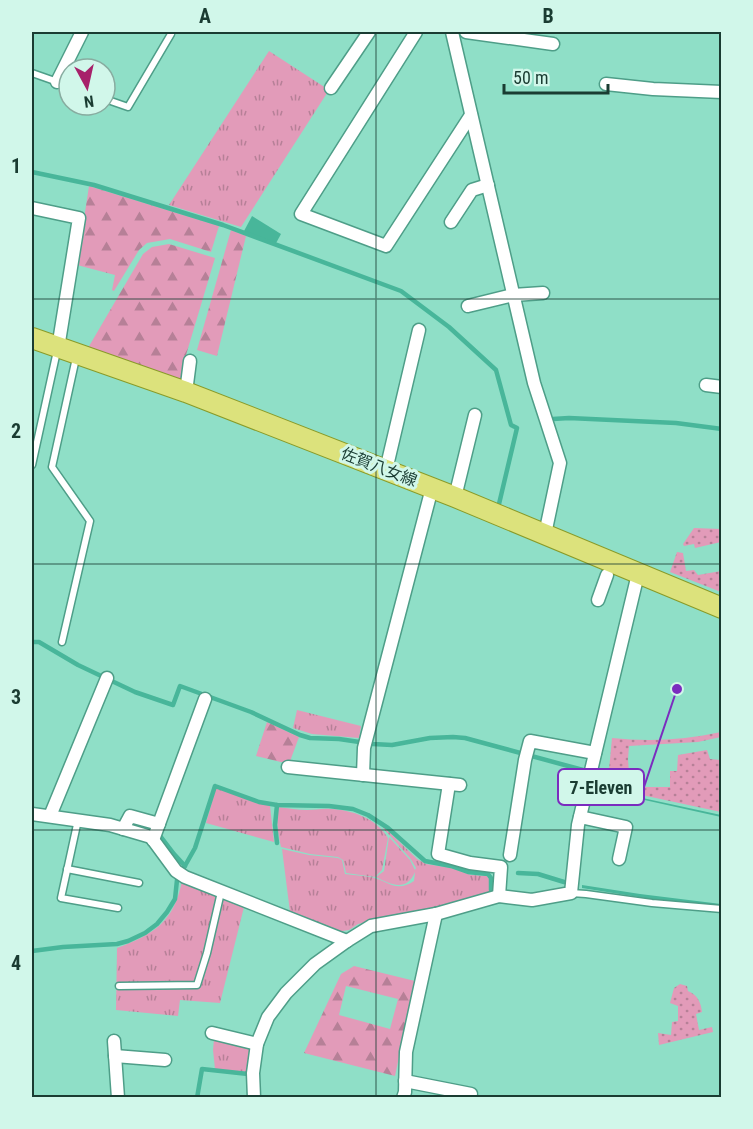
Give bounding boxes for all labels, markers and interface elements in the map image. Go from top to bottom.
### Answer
text: A [199,4,211,28]
text: B [542,4,554,28]
north arrow [57,57,117,117]
scale bar [504,57,608,95]
text: 50 m [513,67,548,88]
text: N [83,91,95,111]
text: 1 [11,154,21,178]
text: 2 [11,419,21,443]
street label: 佐賀八女線 [338,444,420,490]
text: 3 [11,685,21,709]
callout: 7-Eleven [558,769,644,805]
text: 7-Eleven [570,777,632,798]
text: 4 [11,951,21,975]

